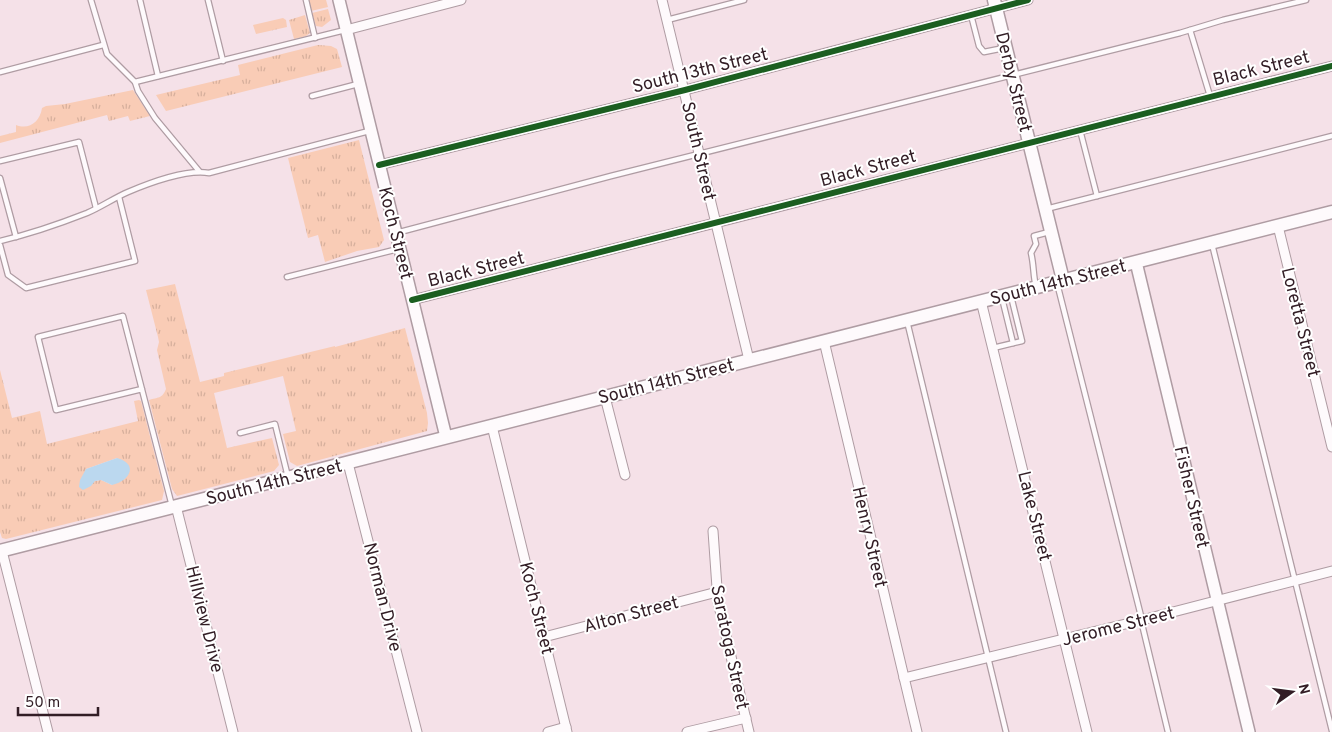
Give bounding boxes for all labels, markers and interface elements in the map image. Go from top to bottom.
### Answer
street label: Derby Street [989,30,1036,135]
street label: South 13th Street [630,43,771,99]
street label: Black Street [1211,46,1312,93]
street label: South Street [675,100,720,203]
street label: Black Street [818,146,919,193]
street label: Koch Street [372,185,417,282]
street label: Black Street [426,247,527,294]
street label: South 14th Street [988,255,1129,311]
street label: Loretta Street [1275,265,1324,380]
street label: South 14th Street [596,354,737,410]
street label: Fisher Street [1168,444,1213,551]
street label: South 14th Street [204,455,345,511]
street label: Lake Street [1011,469,1056,564]
street label: Henry Street [846,484,891,590]
street label: Norman Drive [357,540,406,654]
street label: Koch Street [513,560,558,657]
street label: Hillview Drive [179,563,228,675]
street label: Saratoga Street [704,583,753,712]
street label: Alton Street [581,592,681,639]
street label: Jerome Street [1060,602,1177,653]
north arrow [1267,667,1317,717]
text: N [1294,682,1313,696]
scale bar [18,684,98,716]
text: 50 m [25,694,60,713]

